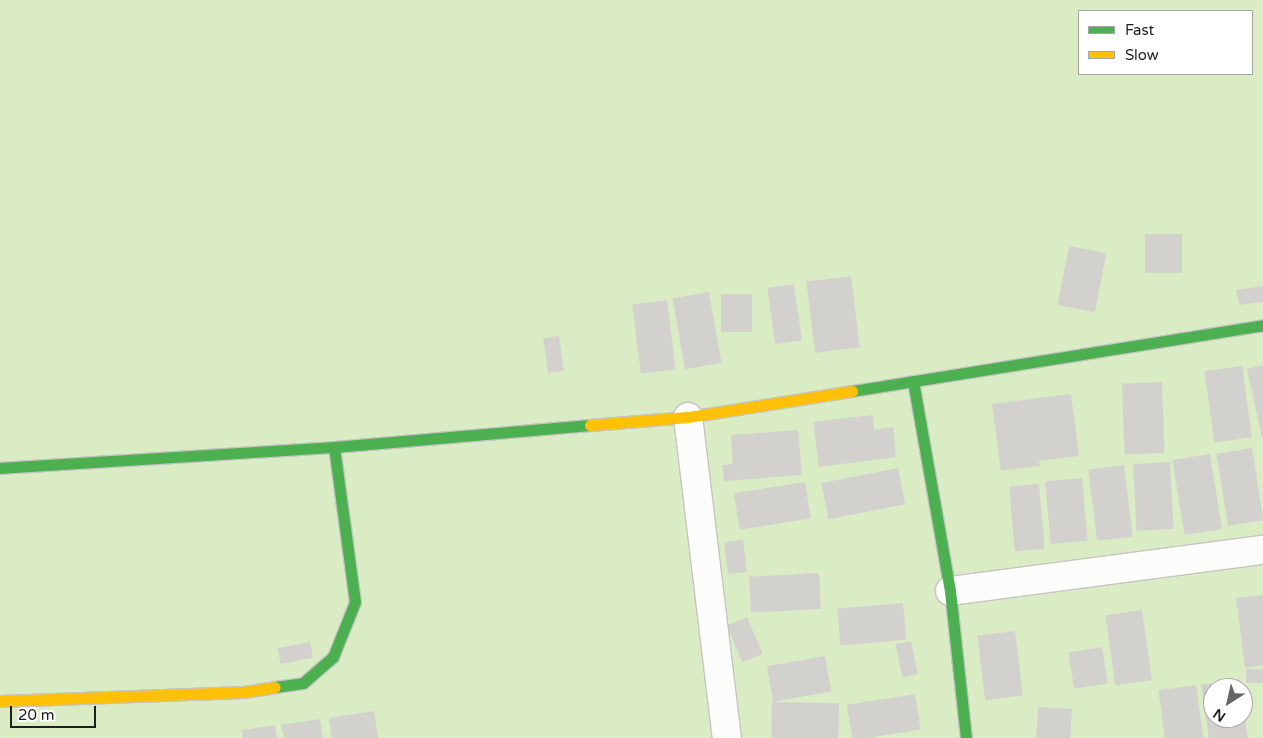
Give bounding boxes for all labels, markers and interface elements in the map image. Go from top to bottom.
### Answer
legend [1078,10,1253,75]
text: Fast [1125,21,1154,39]
text: Slow [1125,46,1159,64]
north arrow [1203,678,1253,728]
scale bar [12,696,99,728]
text: N [1210,705,1229,725]
text: 20 m [18,706,55,724]

